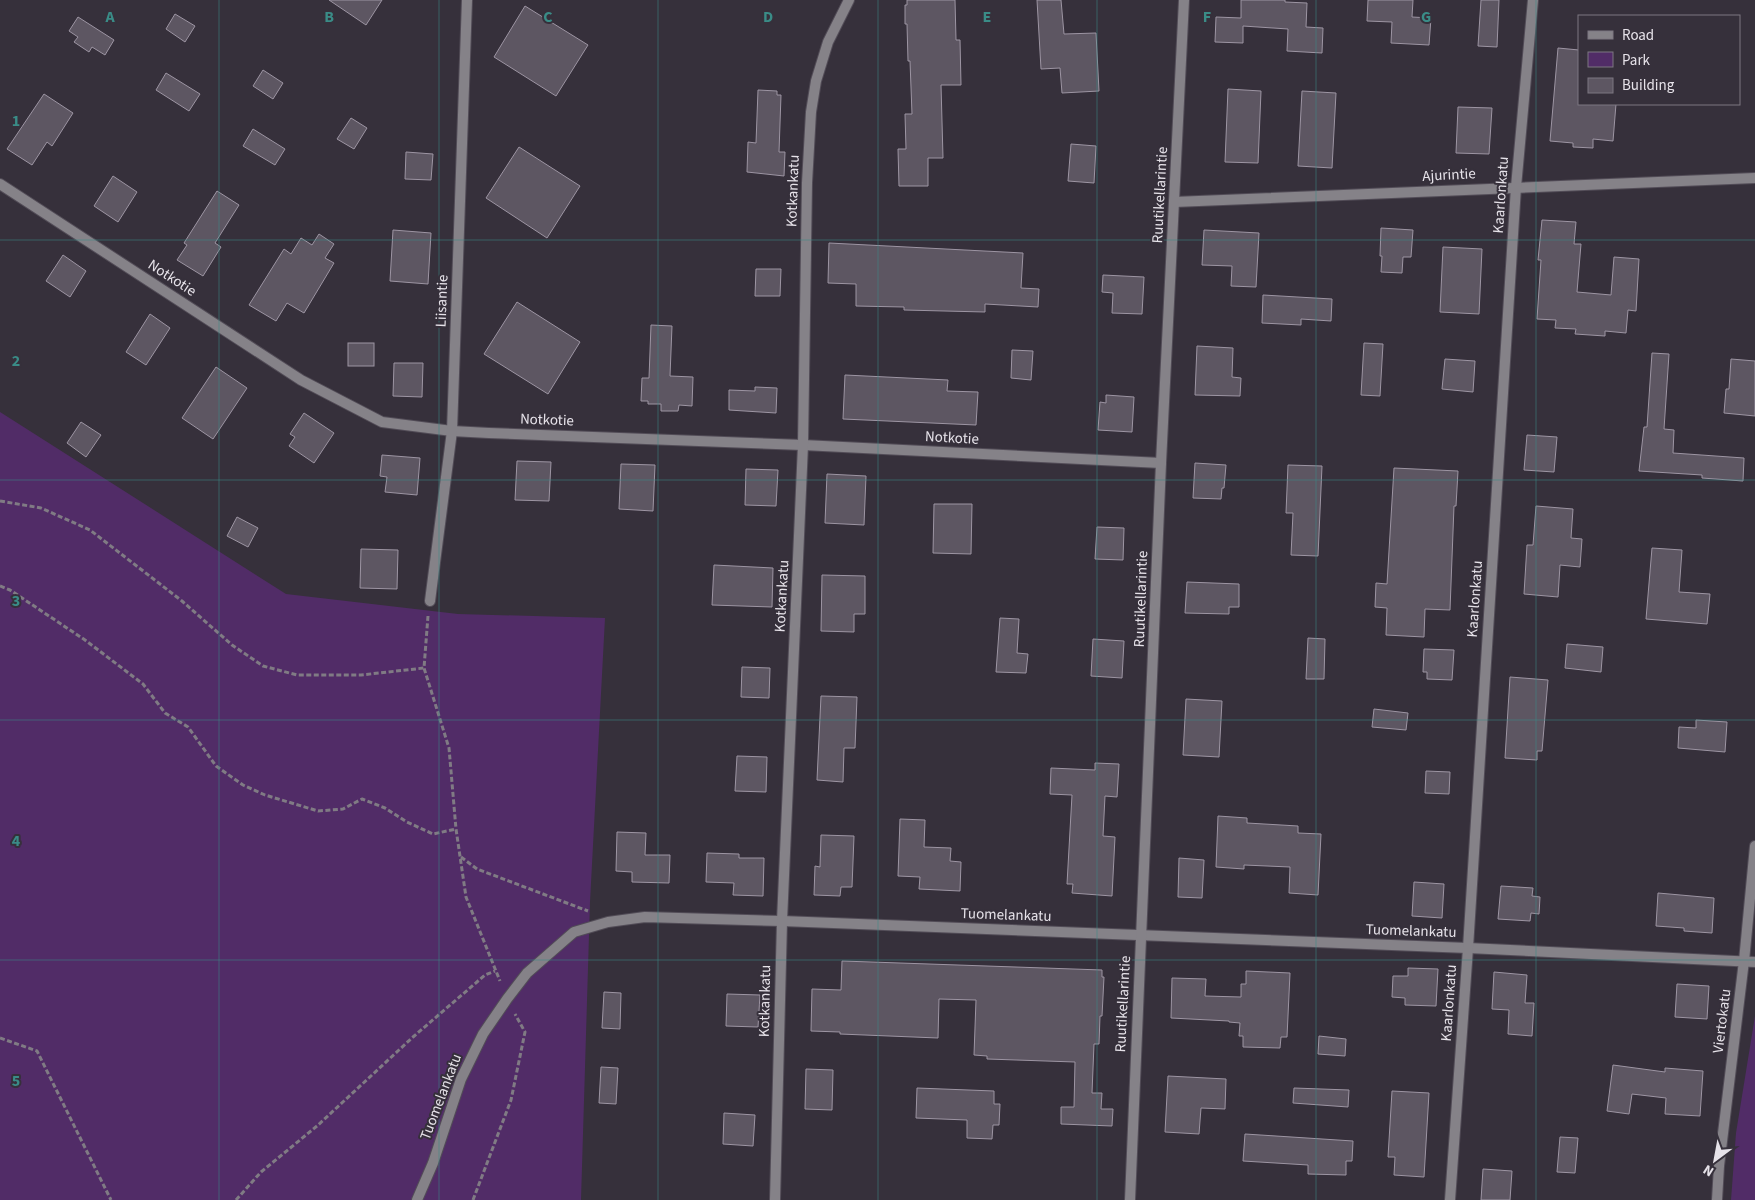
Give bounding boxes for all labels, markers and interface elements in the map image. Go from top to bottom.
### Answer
text: A [104,6,115,28]
text: B [324,6,334,28]
text: C [543,6,553,28]
text: D [763,6,773,28]
text: E [983,6,991,28]
text: F [1203,6,1211,28]
text: G [1421,6,1431,28]
legend [1578,15,1740,105]
text: Road [1622,25,1654,46]
text: Park [1622,50,1651,71]
text: Building [1622,75,1675,96]
text: 1 [12,110,20,132]
street label: Ruutikellarintie [1147,146,1173,244]
street label: Kotkankatu [781,154,805,228]
street label: Kaarlonkatu [1488,156,1514,234]
street label: Ajurintie [1422,163,1476,187]
street label: Notkotie [144,255,200,301]
street label: Liisantie [431,274,453,328]
text: 2 [12,350,20,372]
street label: Notkotie [520,409,574,431]
street label: Notkotie [925,426,979,450]
street label: Ruutikellarintie [1129,550,1153,648]
street label: Kotkankatu [770,559,794,633]
street label: Kaarlonkatu [1462,560,1488,638]
text: 3 [12,590,20,612]
text: 4 [12,830,21,852]
street label: Tuomelankatu [960,903,1052,927]
street label: Tuomelankatu [1365,919,1457,943]
street label: Ruutikellarintie [1110,955,1136,1053]
street label: Kaarlonkatu [1436,964,1462,1042]
street label: Kotkankatu [754,965,776,1037]
street label: Viertokatu [1708,988,1736,1054]
street label: Tuomelankatu [415,1051,467,1143]
text: 5 [12,1070,20,1092]
north arrow [1690,1135,1740,1185]
text: N [1699,1159,1718,1181]

